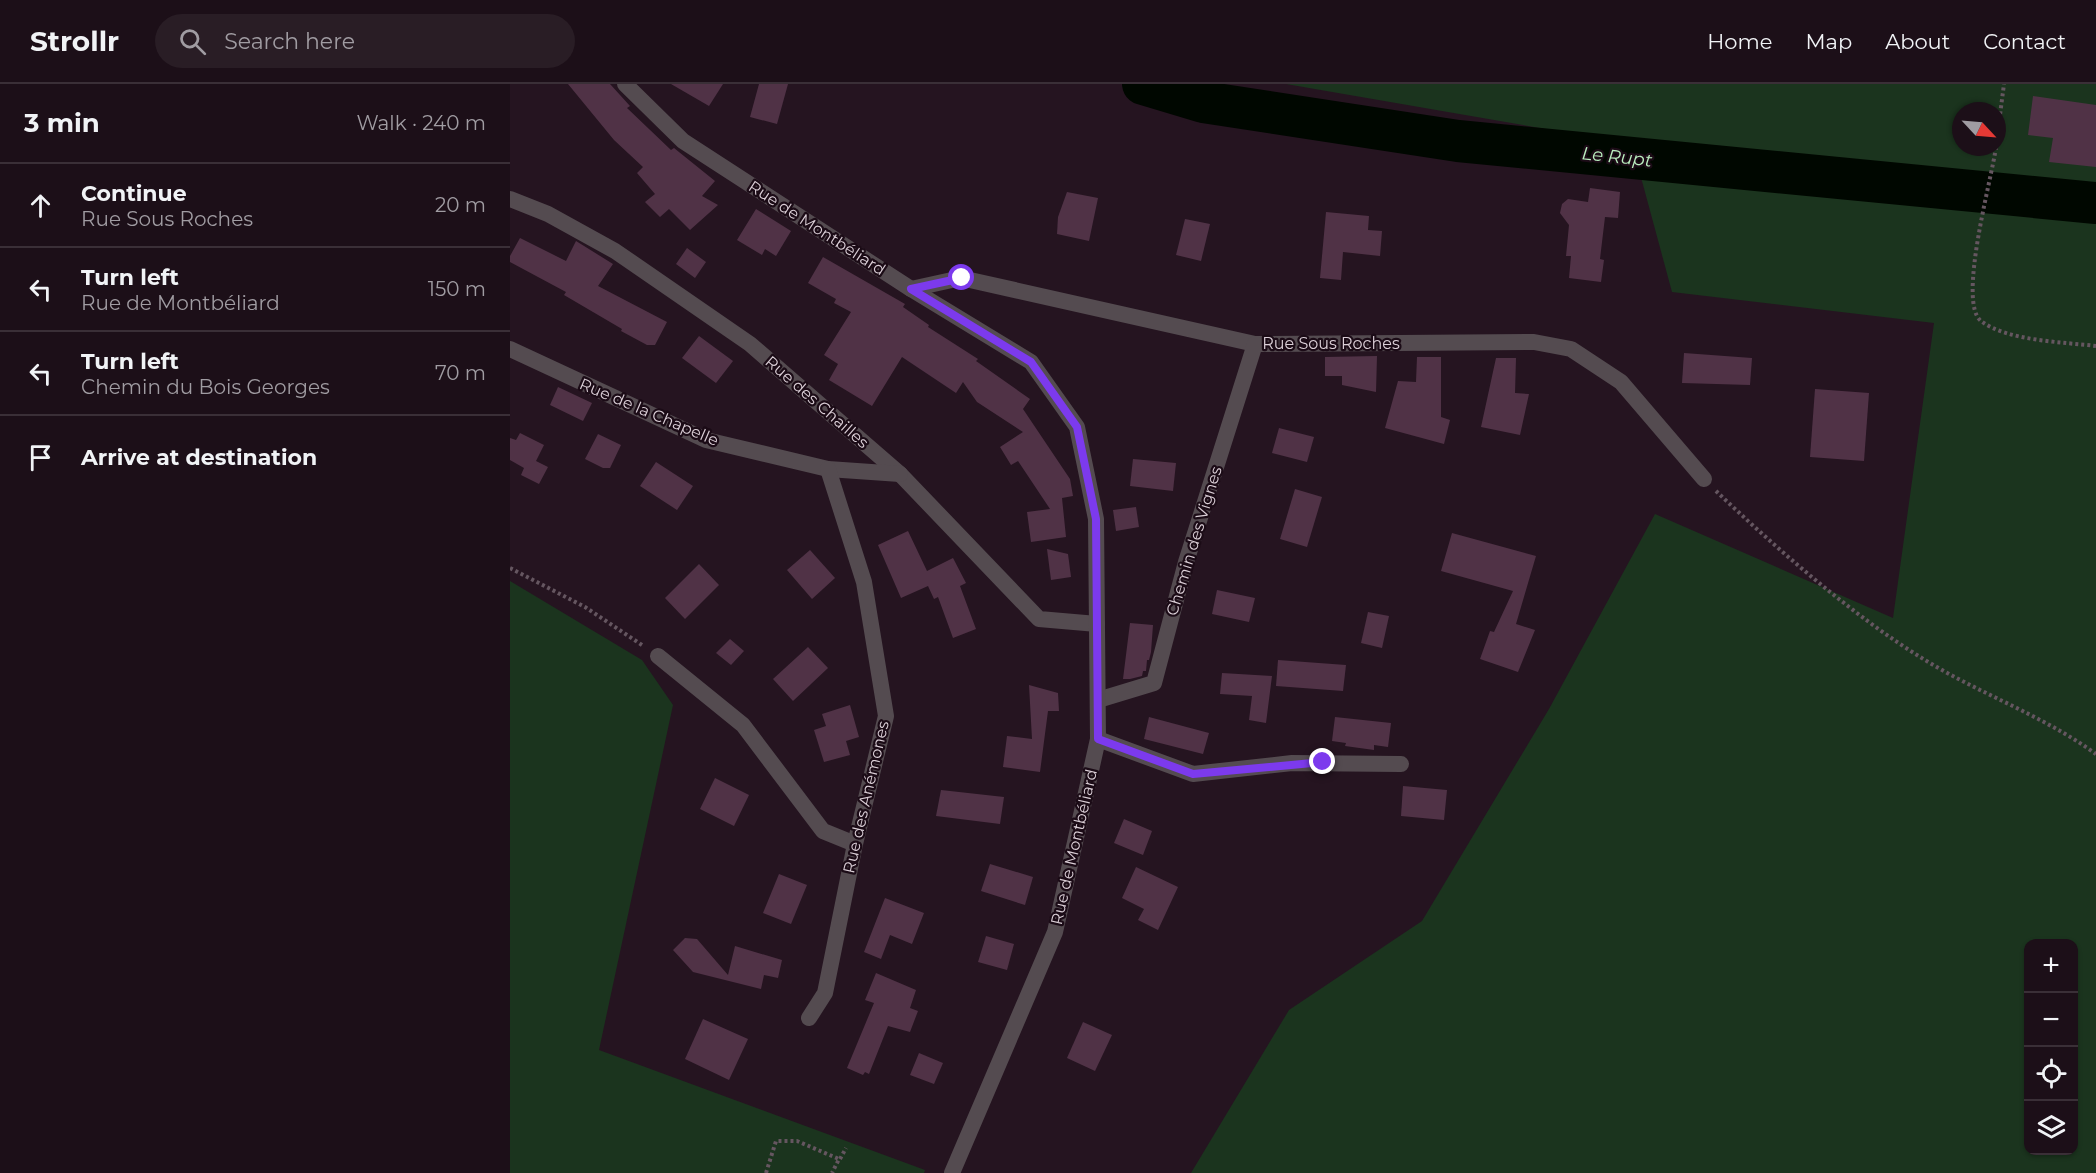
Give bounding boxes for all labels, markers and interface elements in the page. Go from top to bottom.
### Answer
search box [155,14,575,68]
text: Strollr [30,24,119,58]
icon: search [176,25,209,58]
text: Search here [224,28,355,55]
text: Home [1707,29,1772,54]
text: Map [1805,29,1852,54]
text: About [1885,29,1950,54]
text: Contact [1983,29,2066,54]
north arrow [1952,102,2006,156]
text: 3 min [24,107,100,139]
text: Walk · 240 m [356,111,486,135]
water label: Le Rupt [1581,142,1654,172]
street label: Rue de Montbéliard [745,177,889,279]
text: Continue [81,180,187,207]
icon: ahead [24,189,57,222]
text: 20 m [435,193,486,217]
text: Rue Sous Roches [81,207,253,231]
text: Turn left [81,264,179,291]
route start [948,264,974,290]
icon: left [24,273,57,306]
text: 150 m [428,277,486,301]
text: Rue de Montbéliard [81,291,280,315]
street label: Rue Sous Roches [1262,334,1400,353]
text: Turn left [81,348,179,375]
street label: Rue des Chailles [761,352,873,452]
icon: left [24,357,57,390]
text: 70 m [435,361,486,385]
street label: Rue de la Chapelle [577,374,721,450]
text: Chemin du Bois Georges [81,375,330,399]
icon: arrive [24,441,57,474]
text: Arrive at destination [81,444,317,471]
street label: Chemin des Vignes [1162,464,1226,618]
street label: Rue des Anémones [839,719,893,875]
route end [1309,748,1335,774]
street label: Rue de Montbéliard [1047,767,1101,927]
map controls [2024,939,2078,1155]
button: + [2024,939,2078,993]
button: − [2024,993,2078,1047]
button: locate [2024,1047,2078,1101]
button: layers [2024,1101,2078,1155]

